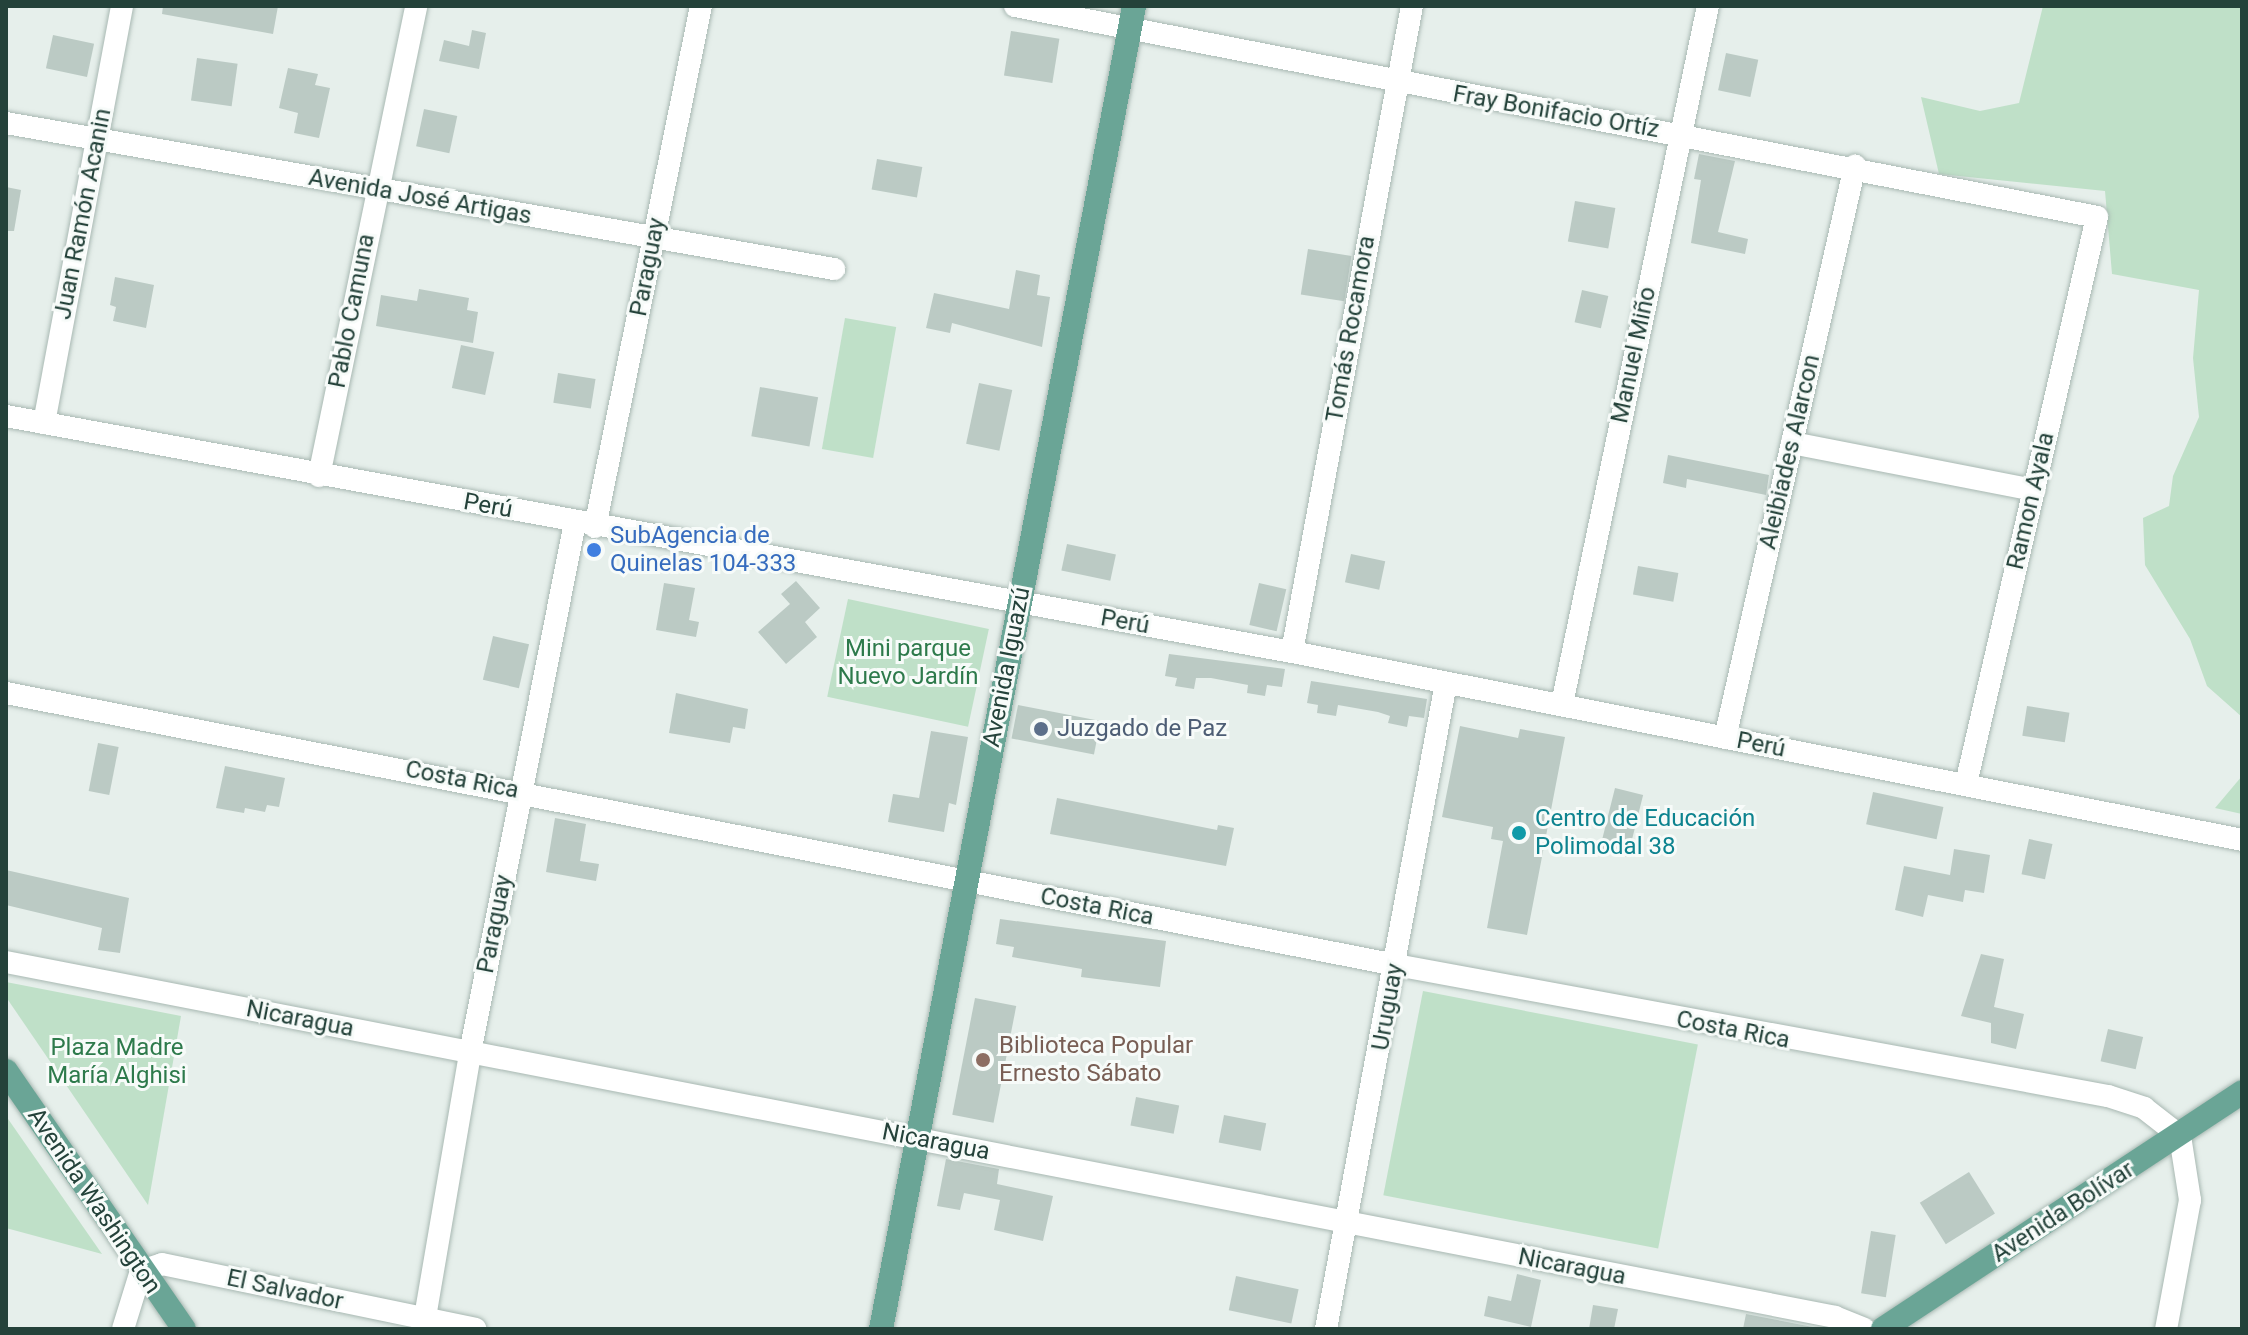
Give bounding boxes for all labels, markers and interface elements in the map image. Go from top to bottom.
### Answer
street label: Fray Bonifacio Ortíz [1451,80,1661,144]
street label: Juan Ramón Acanin [48,106,118,322]
street label: Avenida José Artigas [306,163,534,231]
street label: Paraguay [624,215,672,319]
street label: Pablo Camuna [323,232,381,390]
street label: Tomás Rocamora [1320,234,1382,424]
street label: Manuel Miño [1605,284,1663,426]
street label: Aleibiades Alarcon [1754,352,1826,552]
street label: Ramon Ayala [2001,430,2061,572]
street label: Perú [461,488,515,524]
place label: SubAgencia de Quinelas 104-333 [610,522,796,578]
marker: SubAgencia de Quinelas 104-333 [585,541,603,559]
street label: Avenida Iguazú [977,585,1037,749]
street label: Perú [1098,604,1152,640]
park label: Mini parque Nuevo Jardín [838,635,978,691]
place label: Juzgado de Paz [1057,715,1227,743]
marker: Juzgado de Paz [1032,720,1050,738]
street label: Perú [1734,726,1788,764]
street label: Costa Rica [403,755,521,805]
place label: Centro de Educación Polimodal 38 [1535,805,1755,861]
marker: Centro de Educación Polimodal 38 [1510,824,1528,842]
street label: Paraguay [471,872,519,976]
street label: Costa Rica [1038,882,1156,932]
street label: Uruguay [1366,961,1410,1053]
street label: Nicaragua [244,994,356,1044]
street label: Costa Rica [1674,1005,1792,1055]
place label: Biblioteca Popular Ernesto Sábato [999,1032,1193,1088]
park label: Plaza Madre María Alghisi [47,1034,187,1090]
marker: Biblioteca Popular Ernesto Sábato [974,1051,992,1069]
street label: Avenida Washington [21,1103,167,1299]
street label: Nicaragua [880,1117,992,1167]
street label: Avenida Bolívar [1986,1155,2140,1269]
street label: Nicaragua [1516,1242,1628,1292]
street label: El Salvador [224,1264,346,1316]

